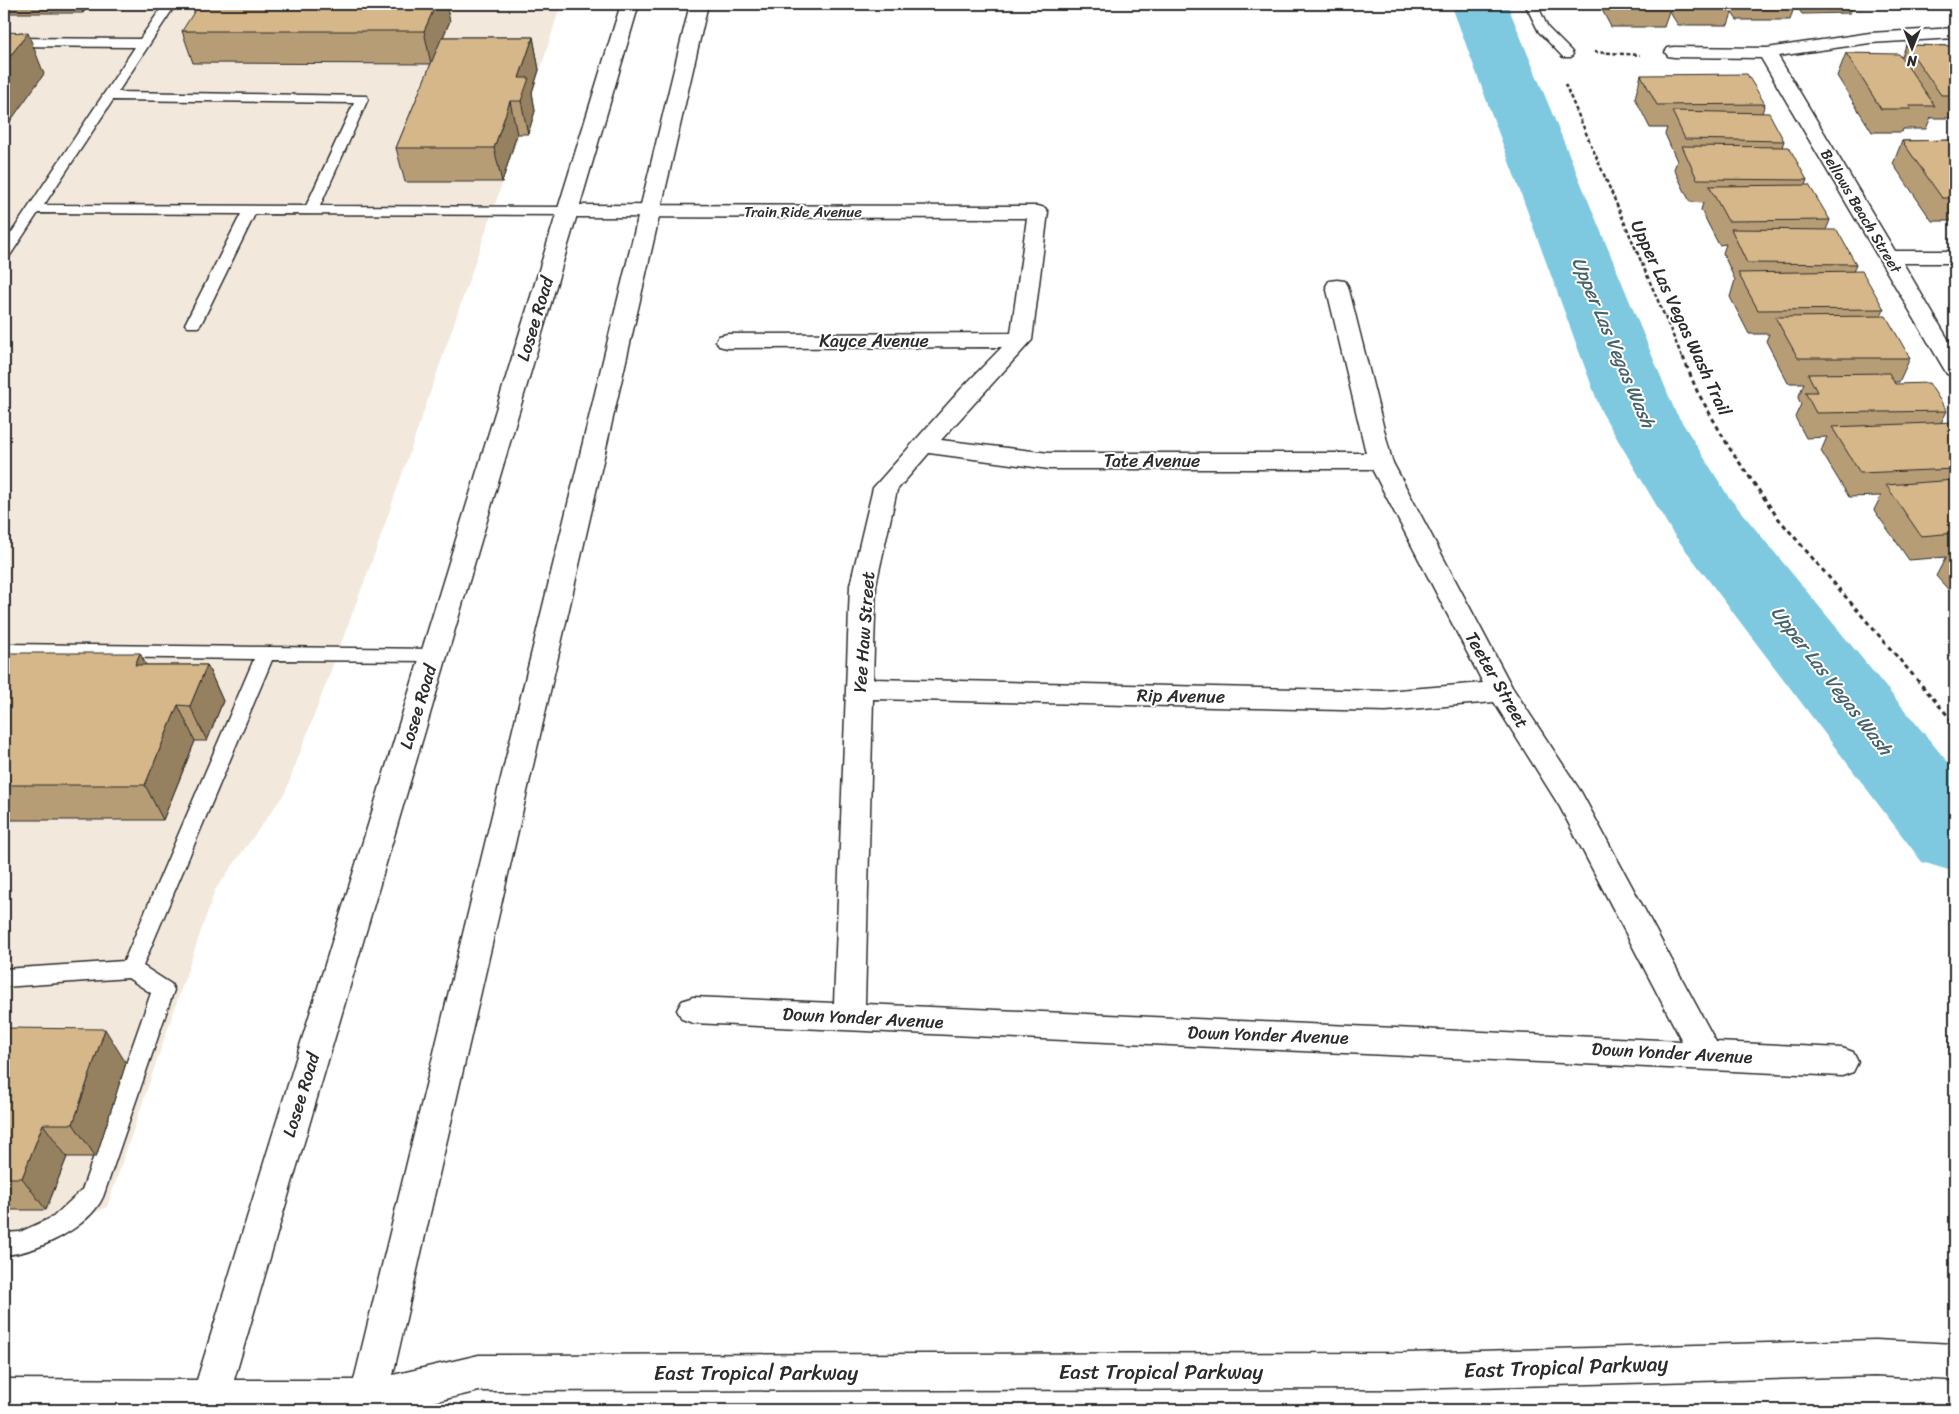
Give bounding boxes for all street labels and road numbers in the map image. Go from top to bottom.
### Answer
street label: Bellows Beach Street [1813,144,1909,279]
street label: Train Ride Avenue [744,199,862,225]
street label: Upper Las Vegas Wash Trail [1621,215,1741,422]
street label: Losee Road [507,271,563,365]
street label: Kayce Avenue [819,325,929,357]
street label: Tate Avenue [1104,445,1200,477]
street label: Yee Haw Street [844,570,884,694]
street label: Teeter Street [1456,625,1538,735]
street label: Losee Road [390,659,446,753]
street label: Rip Avenue [1137,679,1225,713]
street label: Down Yonder Avenue [782,998,945,1038]
street label: Down Yonder Avenue [1187,1016,1349,1054]
street label: Down Yonder Avenue [1591,1033,1754,1073]
street label: Losee Road [273,1047,329,1141]
street label: East Tropical Parkway [1463,1344,1669,1390]
street label: East Tropical Parkway [1059,1353,1263,1391]
street label: East Tropical Parkway [654,1354,858,1392]

